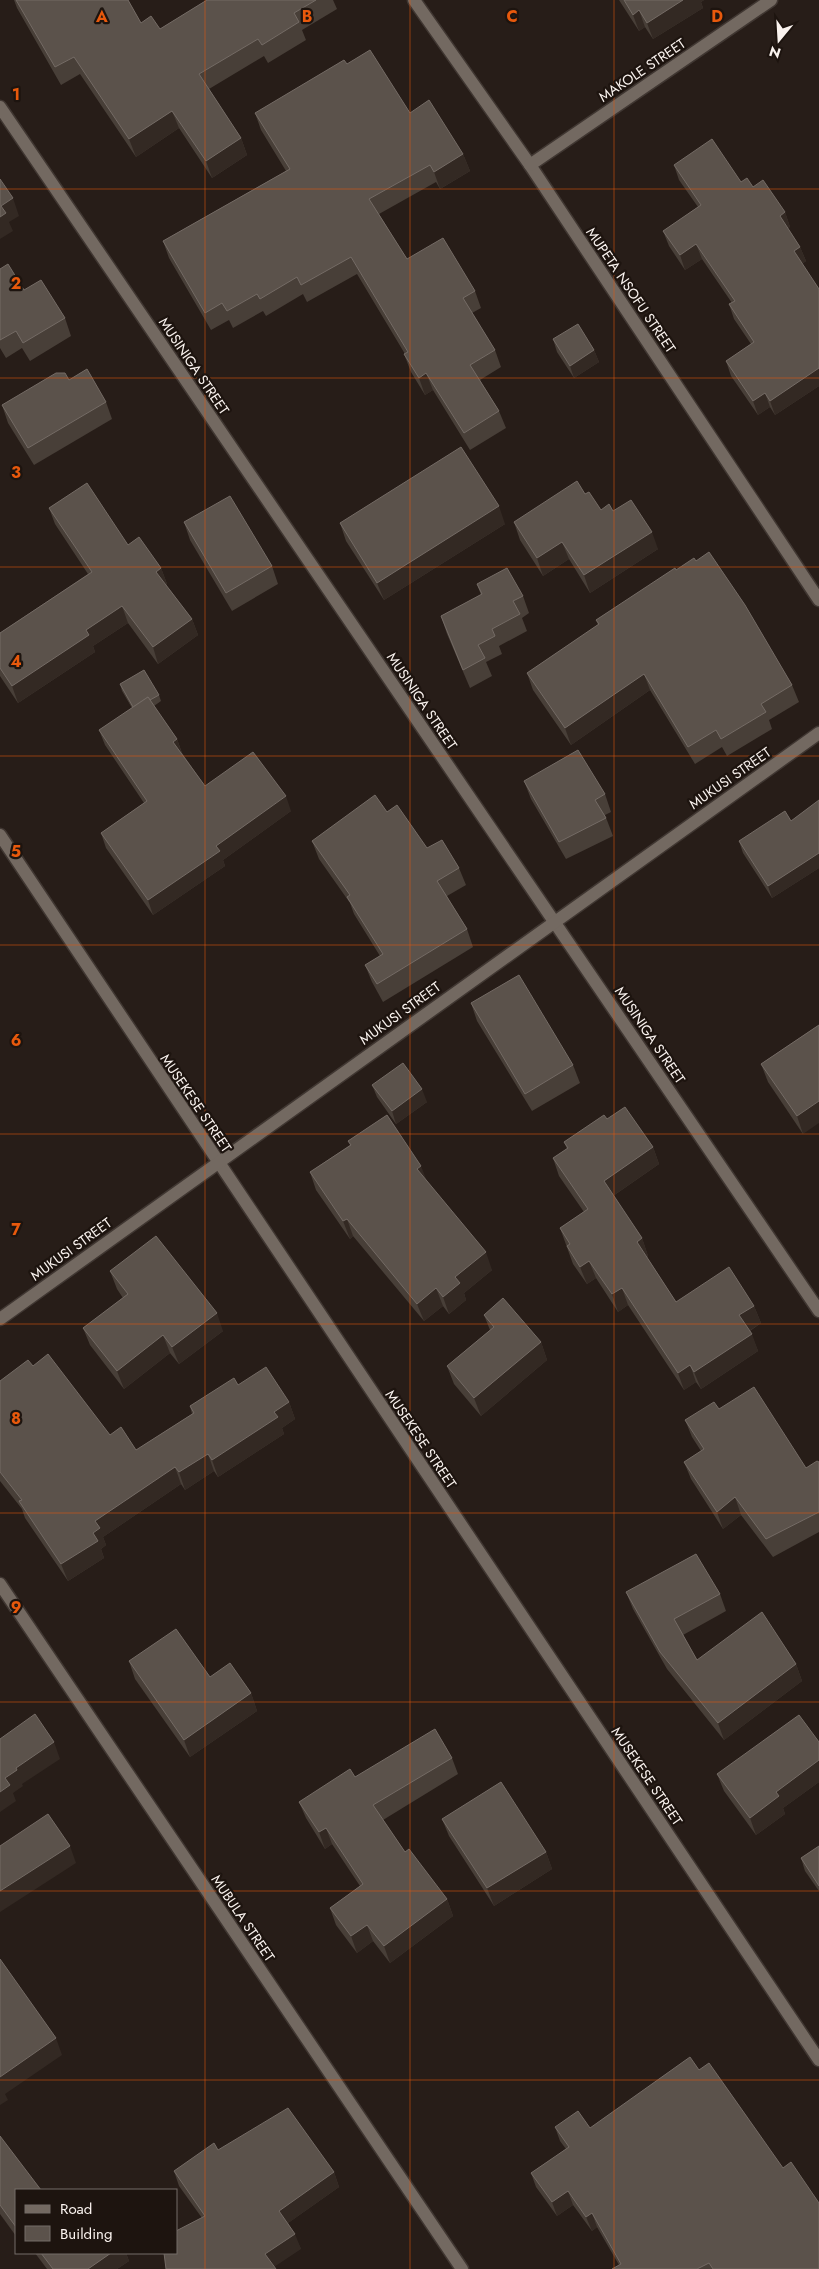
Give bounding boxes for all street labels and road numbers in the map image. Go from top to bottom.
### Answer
street label: MAKOLE STREET [595,33,690,107]
street label: MUPETA NSOFU STREET [581,223,681,357]
street label: MUSINIGA STREET [154,313,234,419]
street label: MUSINIGA STREET [382,648,462,754]
street label: MUKUSI STREET [685,742,775,814]
street label: MUKUSI STREET [355,976,445,1049]
street label: MUSINIGA STREET [610,982,690,1088]
street label: MUSEKESE STREET [156,1050,237,1156]
street label: MUKUSI STREET [26,1212,116,1285]
street label: MUSEKESE STREET [381,1386,462,1492]
street label: MUSEKESE STREET [607,1723,688,1829]
street label: MUBULA STREET [207,1871,280,1966]

